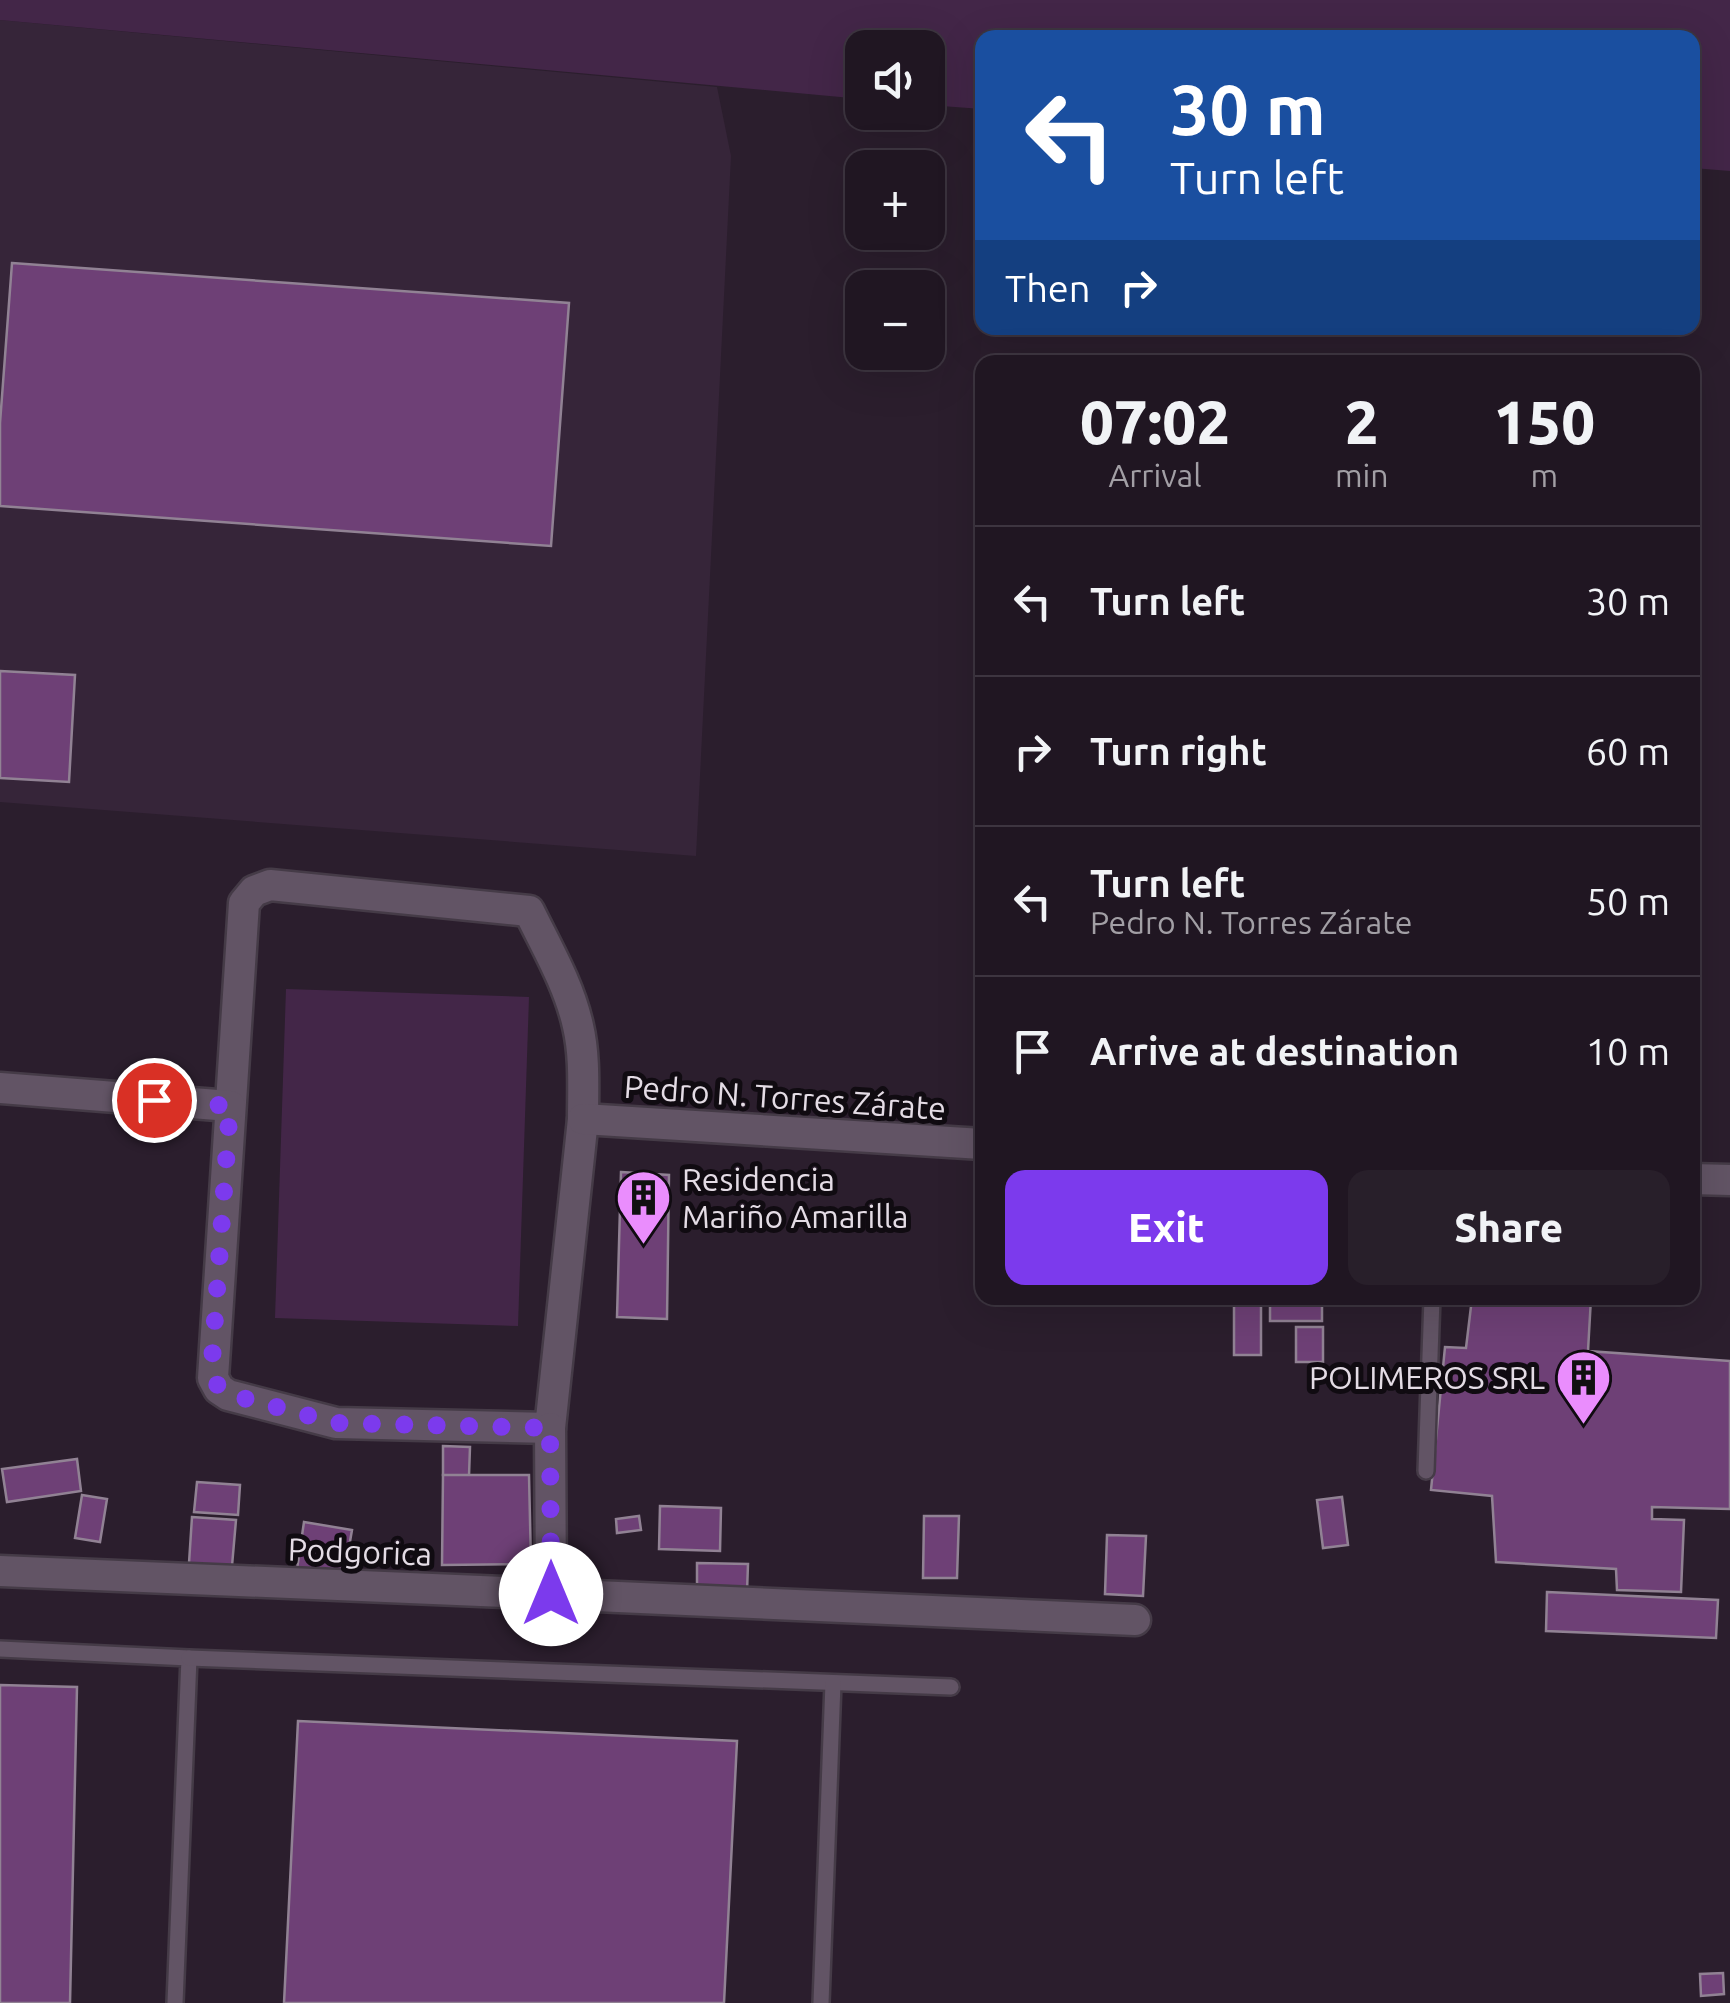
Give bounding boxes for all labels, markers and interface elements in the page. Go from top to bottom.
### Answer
map controls [845,30,945,370]
button: sound [845,30,945,130]
icon: left [1005,70,1135,200]
text: 30 m [1170,70,1326,148]
button: + [845,150,945,250]
text: Turn left [1170,152,1344,203]
icon: right [1111,260,1166,315]
text: Then [1005,267,1091,309]
button: − [845,270,945,370]
text: 07:02 [1080,388,1230,455]
text: 2 [1345,388,1379,455]
text: 150 [1494,388,1595,455]
text: Arrival [1108,457,1202,493]
text: min [1335,457,1389,493]
text: m [1530,457,1558,493]
icon: left [1005,574,1060,629]
text: Turn left [1090,580,1245,622]
text: 30 m [1586,580,1670,622]
icon: right [1005,724,1060,779]
text: Turn right [1090,730,1267,772]
text: 60 m [1586,730,1670,772]
text: Turn left [1090,862,1245,904]
icon: left [1005,874,1060,929]
text: 50 m [1586,880,1670,922]
text: Pedro N. Torres Zárate [1090,904,1412,940]
icon: arrive [1005,1024,1060,1079]
text: Arrive at destination [1090,1030,1459,1072]
text: 10 m [1586,1030,1670,1072]
pin [112,1058,197,1143]
street label: Pedro N. Torres Zárate [623,1068,947,1126]
icon: arrive [127,1073,182,1128]
place label: Residencia Mariño Amarilla [682,1161,909,1234]
building icon: Residencia Mariño Amarilla [613,1167,673,1246]
button: Exit [1005,1170,1328,1285]
button: Share [1348,1170,1670,1285]
building icon: POLIMEROS SRL [1554,1347,1614,1426]
place label: POLIMEROS SRL [1309,1359,1545,1395]
street label: Podgorica [287,1530,433,1572]
position arrow [499,1542,603,1646]

